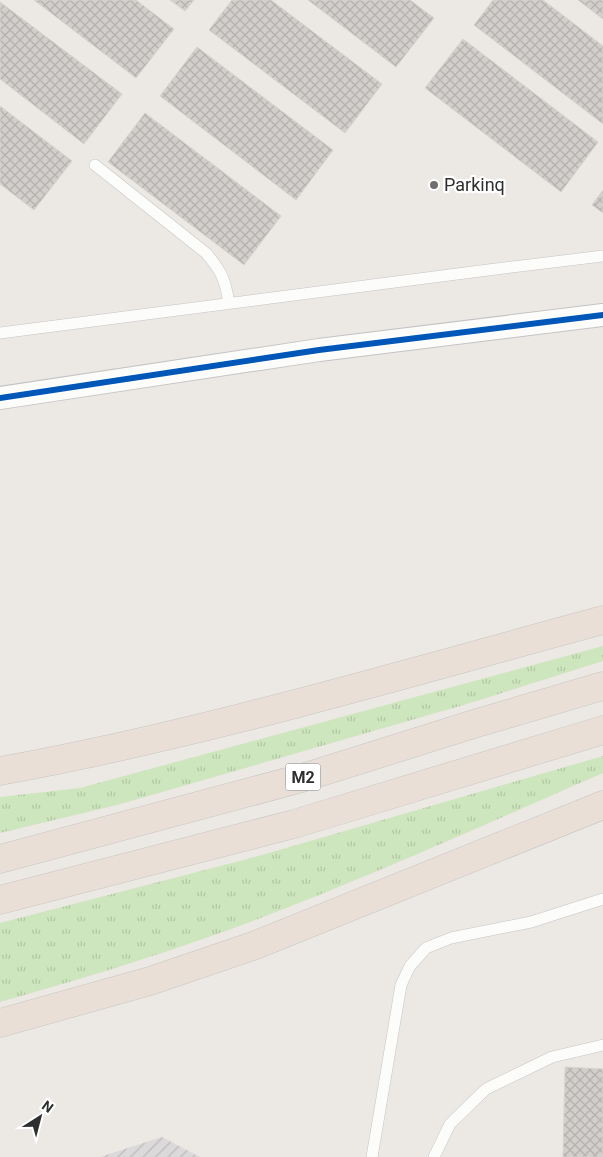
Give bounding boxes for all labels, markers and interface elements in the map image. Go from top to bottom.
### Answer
place label: Parkinq [444,174,505,195]
marker: Parkinq [428,179,440,191]
road number: M2 [286,764,320,790]
north arrow [15,1092,65,1142]
text: N [39,1097,56,1116]

